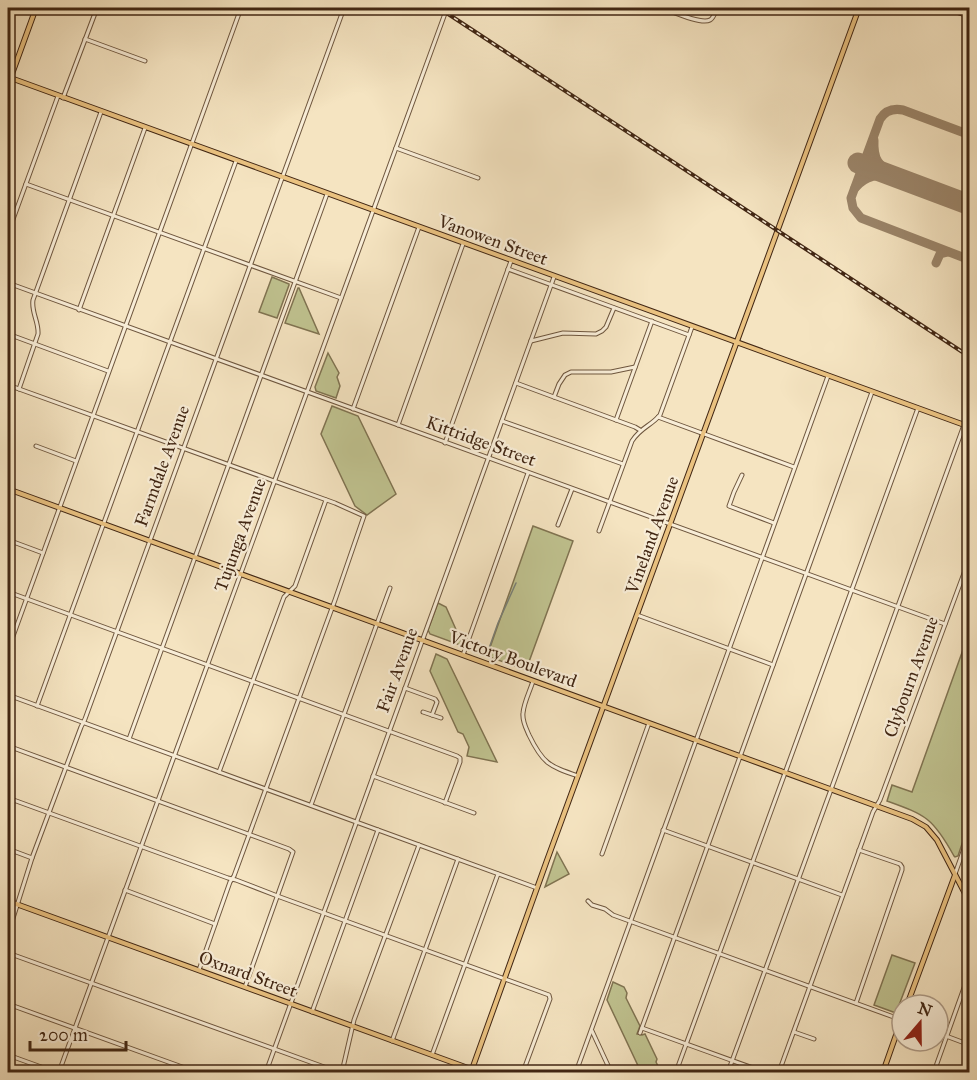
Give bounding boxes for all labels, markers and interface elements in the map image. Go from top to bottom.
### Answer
street label: Vanowen Street [434,210,551,270]
street label: Farmdale Avenue [130,402,194,530]
street label: Kittridge Street [423,411,540,472]
street label: Vineland Avenue [620,473,684,598]
street label: Tujunga Avenue [209,475,272,595]
street label: Clybourn Avenue [879,613,943,741]
street label: Fair Avenue [372,625,422,715]
street label: Victory Boulevard [445,625,580,692]
street label: Oxnard Street [196,946,301,1002]
north arrow [890,993,950,1053]
text: N [915,998,935,1021]
scale bar [30,1014,126,1052]
text: 200 m [39,1024,88,1046]

